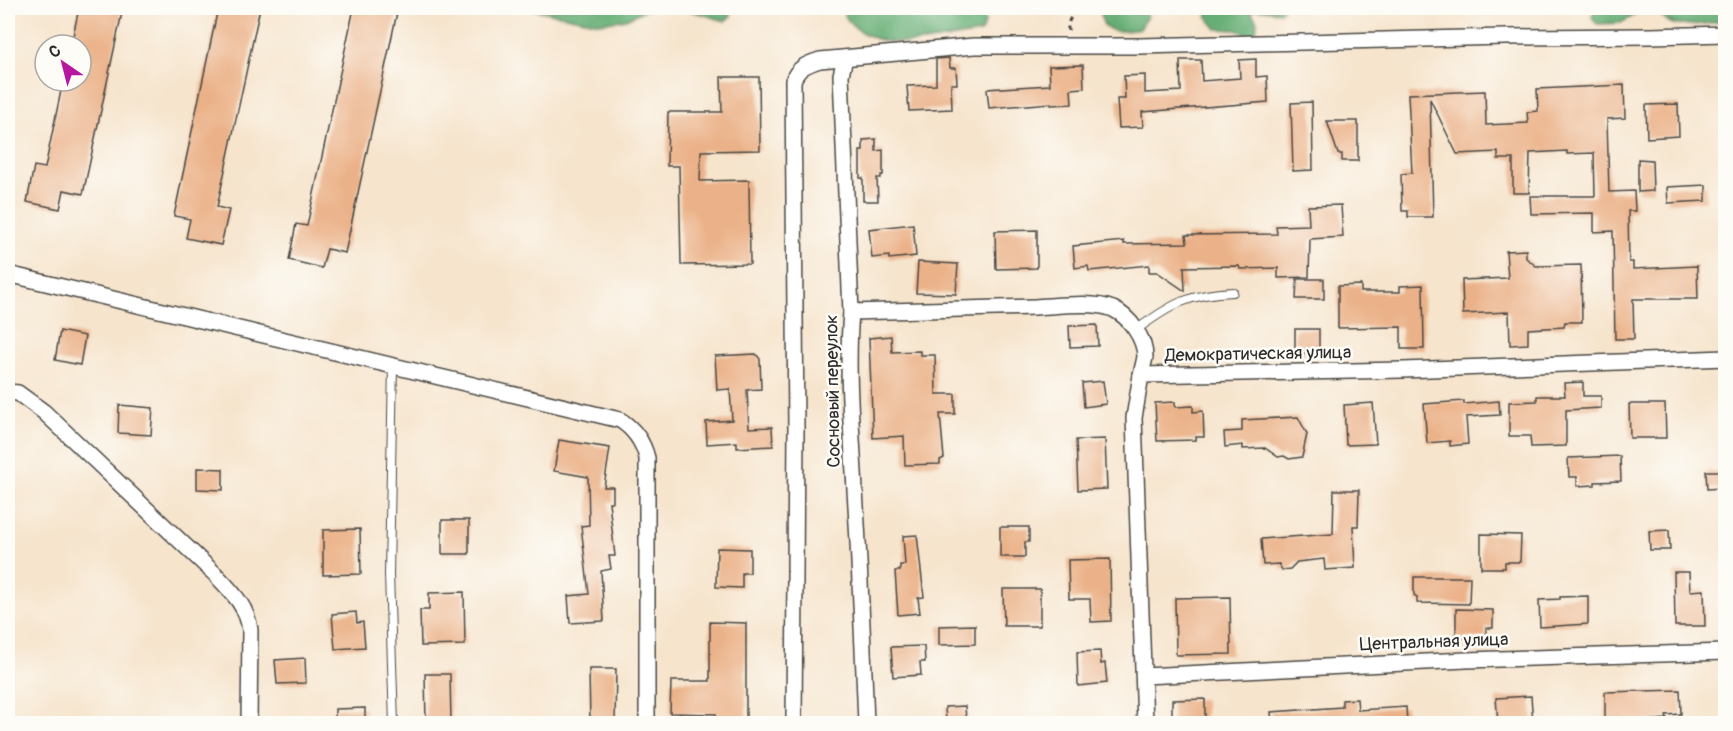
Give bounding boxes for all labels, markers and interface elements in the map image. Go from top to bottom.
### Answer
north arrow [33,33,93,93]
text: С [45,40,65,63]
street label: Сосновый переулок [820,314,846,468]
street label: Демократическая улица [1164,341,1351,367]
street label: Центральная улица [1359,628,1509,656]

